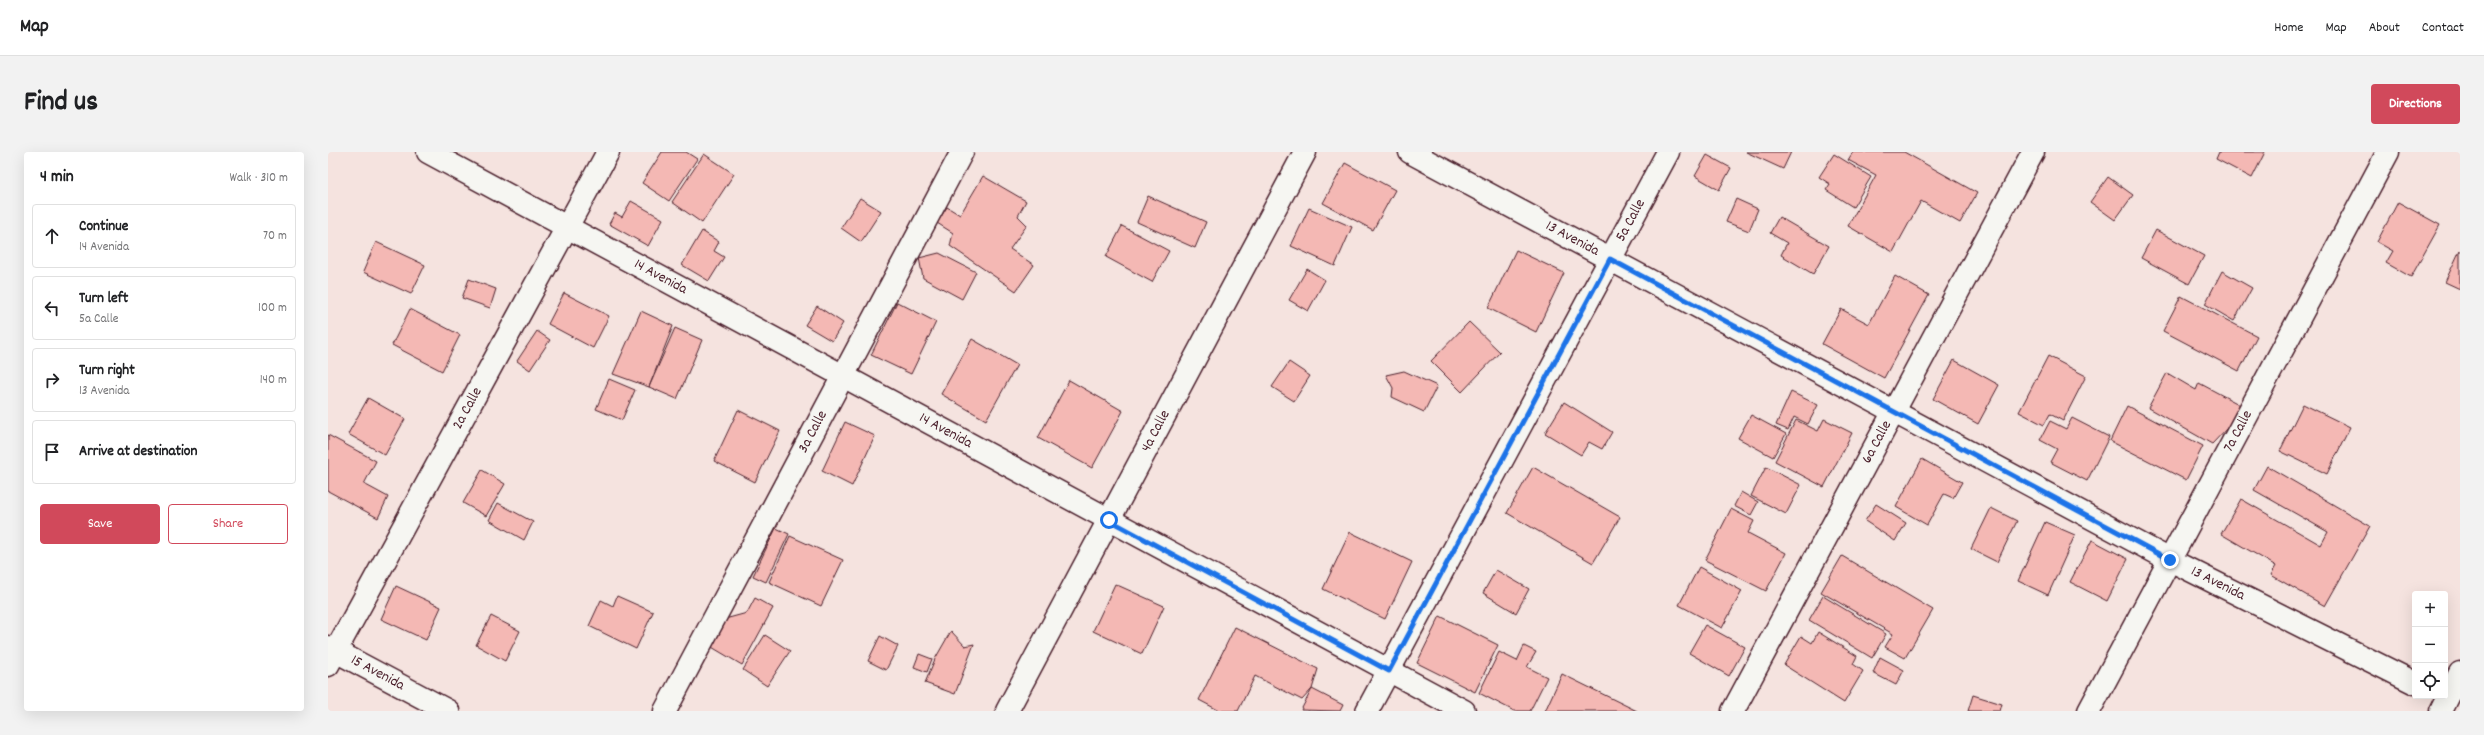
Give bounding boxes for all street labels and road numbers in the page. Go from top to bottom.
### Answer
street label: 5a Calle [1611,195,1652,246]
street label: 13 Avenida [1541,216,1604,263]
street label: 14 Avenida [630,254,692,301]
street label: 2a Calle [447,383,489,434]
street label: 3a Calle [793,406,834,457]
street label: 4a Calle [1136,406,1177,456]
street label: 7a Calle [2218,406,2259,456]
street label: 14 Avenida [915,408,977,455]
street label: 6a Calle [1857,416,1898,468]
street label: 13 Avenida [2187,561,2250,607]
street label: 15 Avenida [346,650,409,697]

